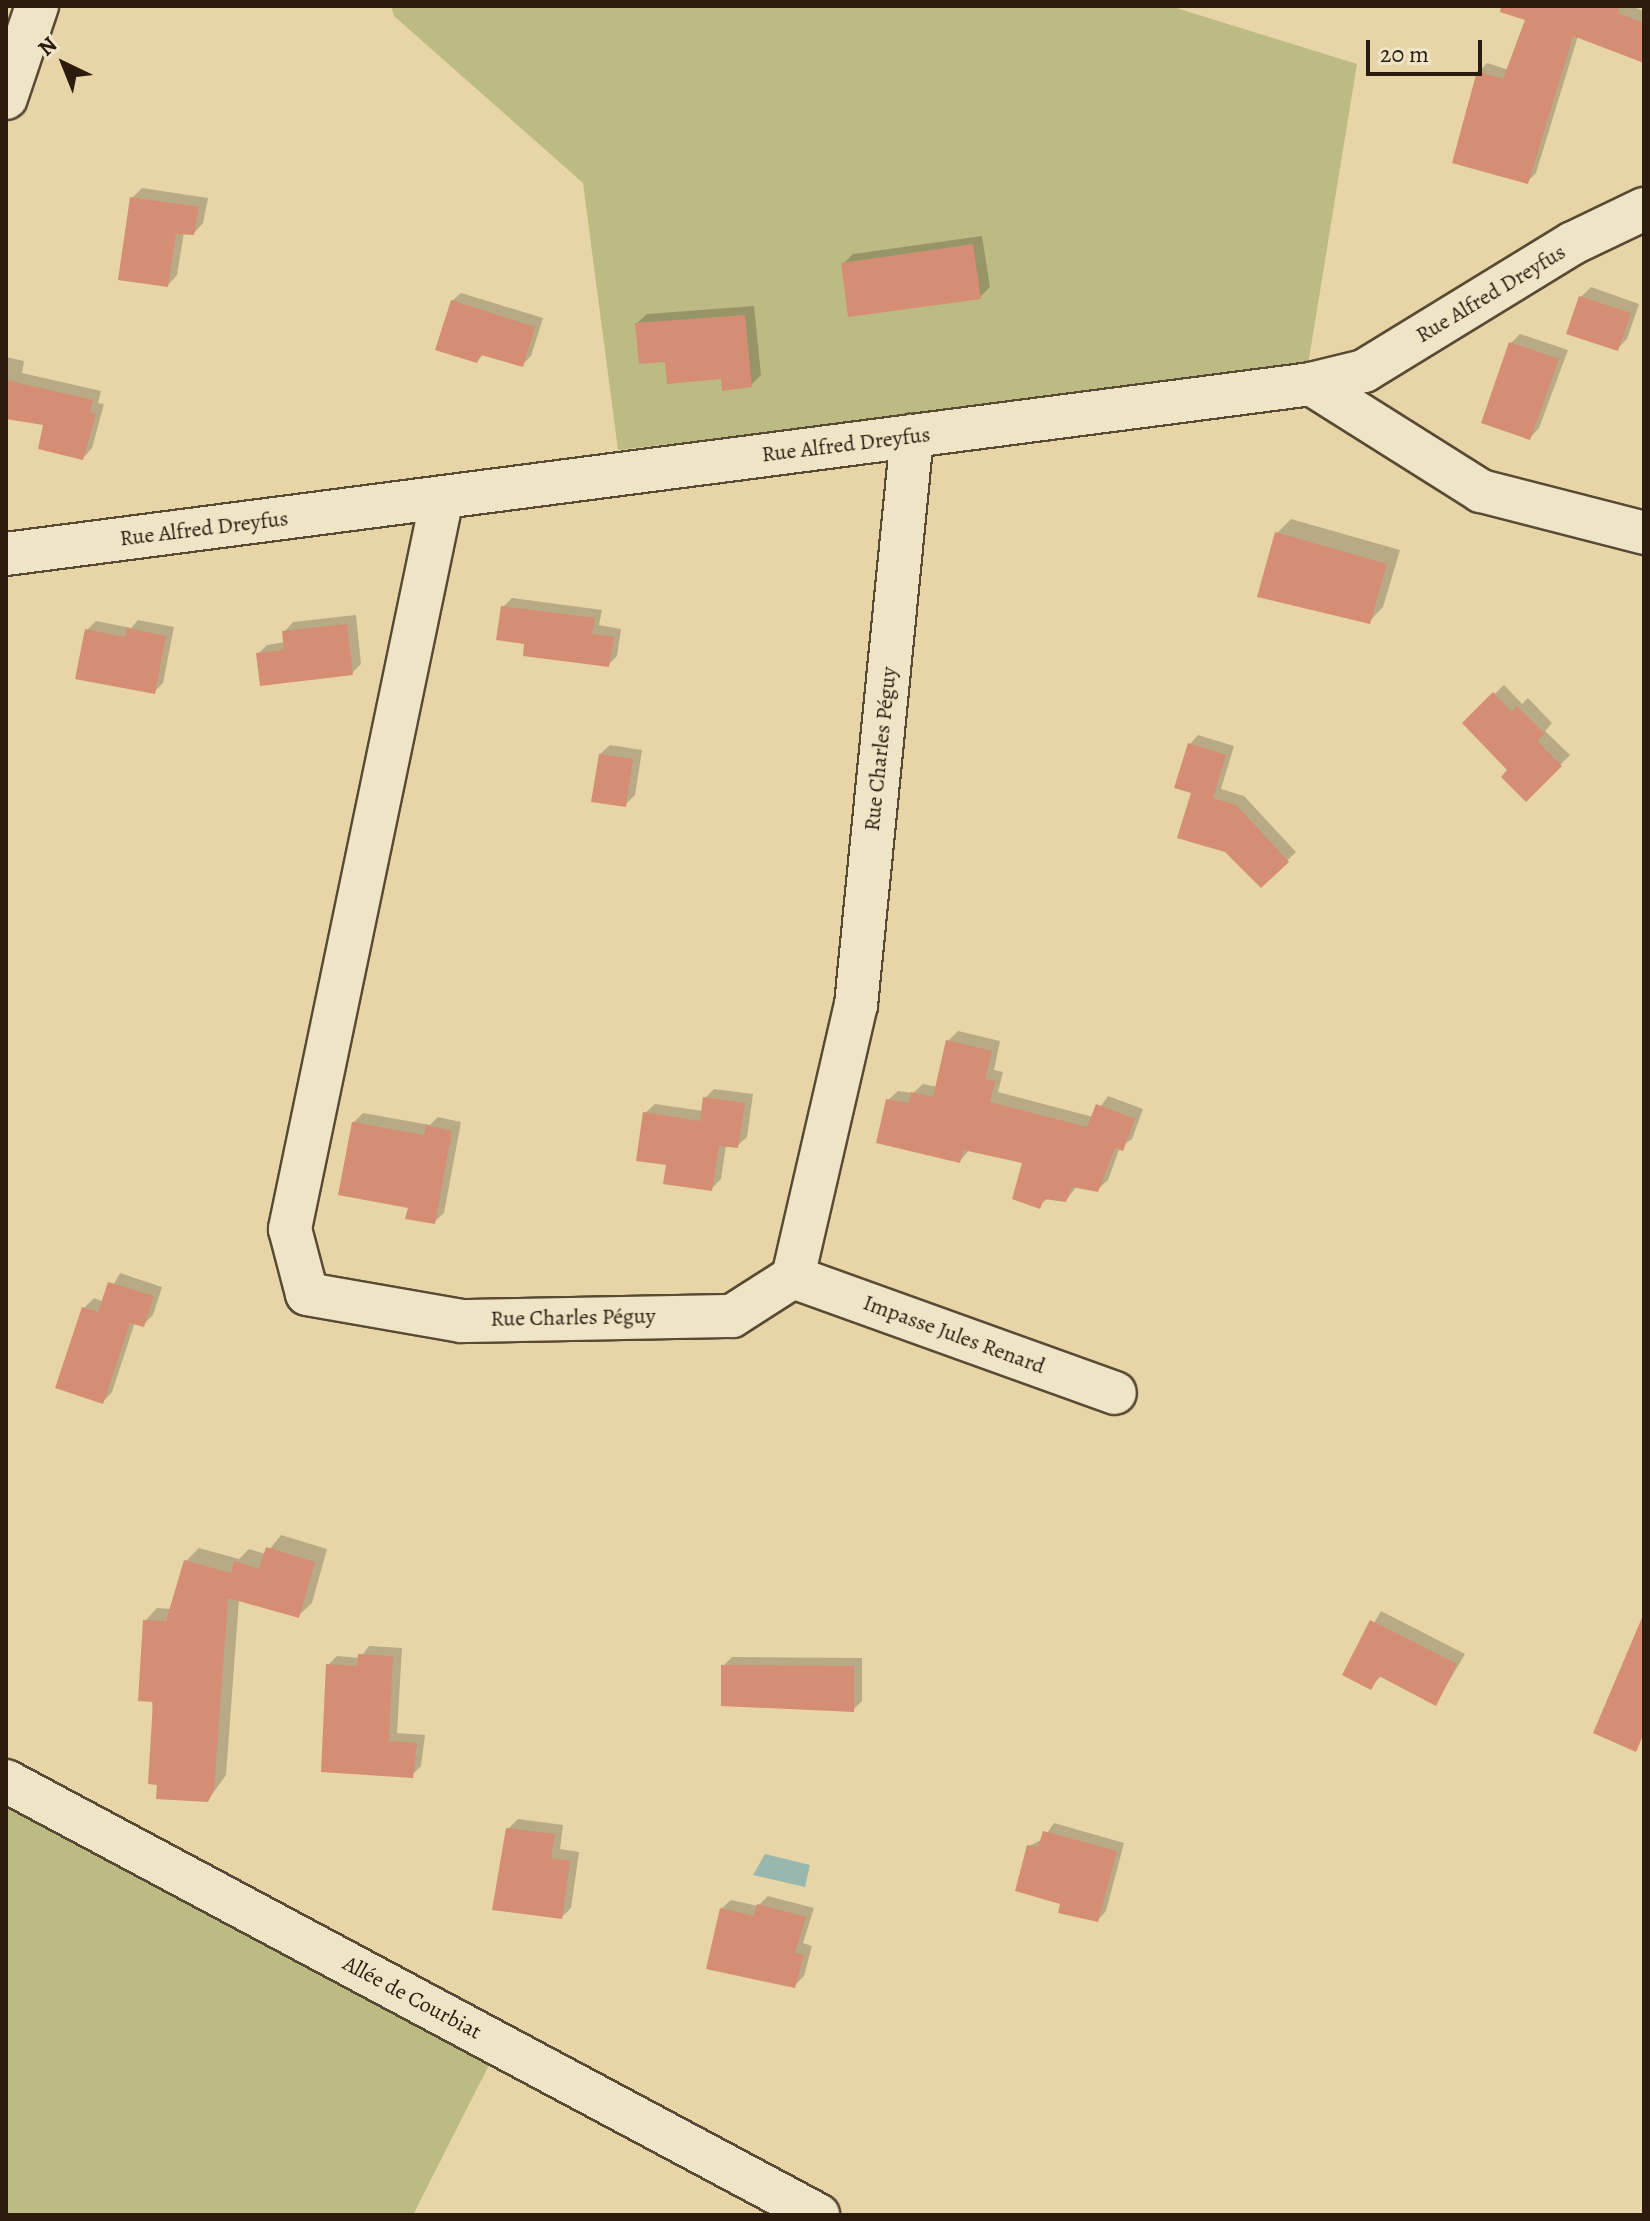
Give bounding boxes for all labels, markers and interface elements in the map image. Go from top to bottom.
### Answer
north arrow [24,24,104,104]
scale bar [1370,24,1486,74]
text: N [32,30,64,63]
text: 20 m [1380,38,1429,70]
street label: Rue Alfred Dreyfus [1412,239,1570,349]
street label: Rue Alfred Dreyfus [760,422,932,468]
street label: Rue Alfred Dreyfus [118,506,290,552]
street label: Rue Charles Péguy [859,666,903,832]
street label: Impasse Jules Renard [859,1290,1049,1380]
street label: Rue Charles Péguy [490,1303,656,1333]
street label: Allée de Courbiat [338,1950,486,2046]

